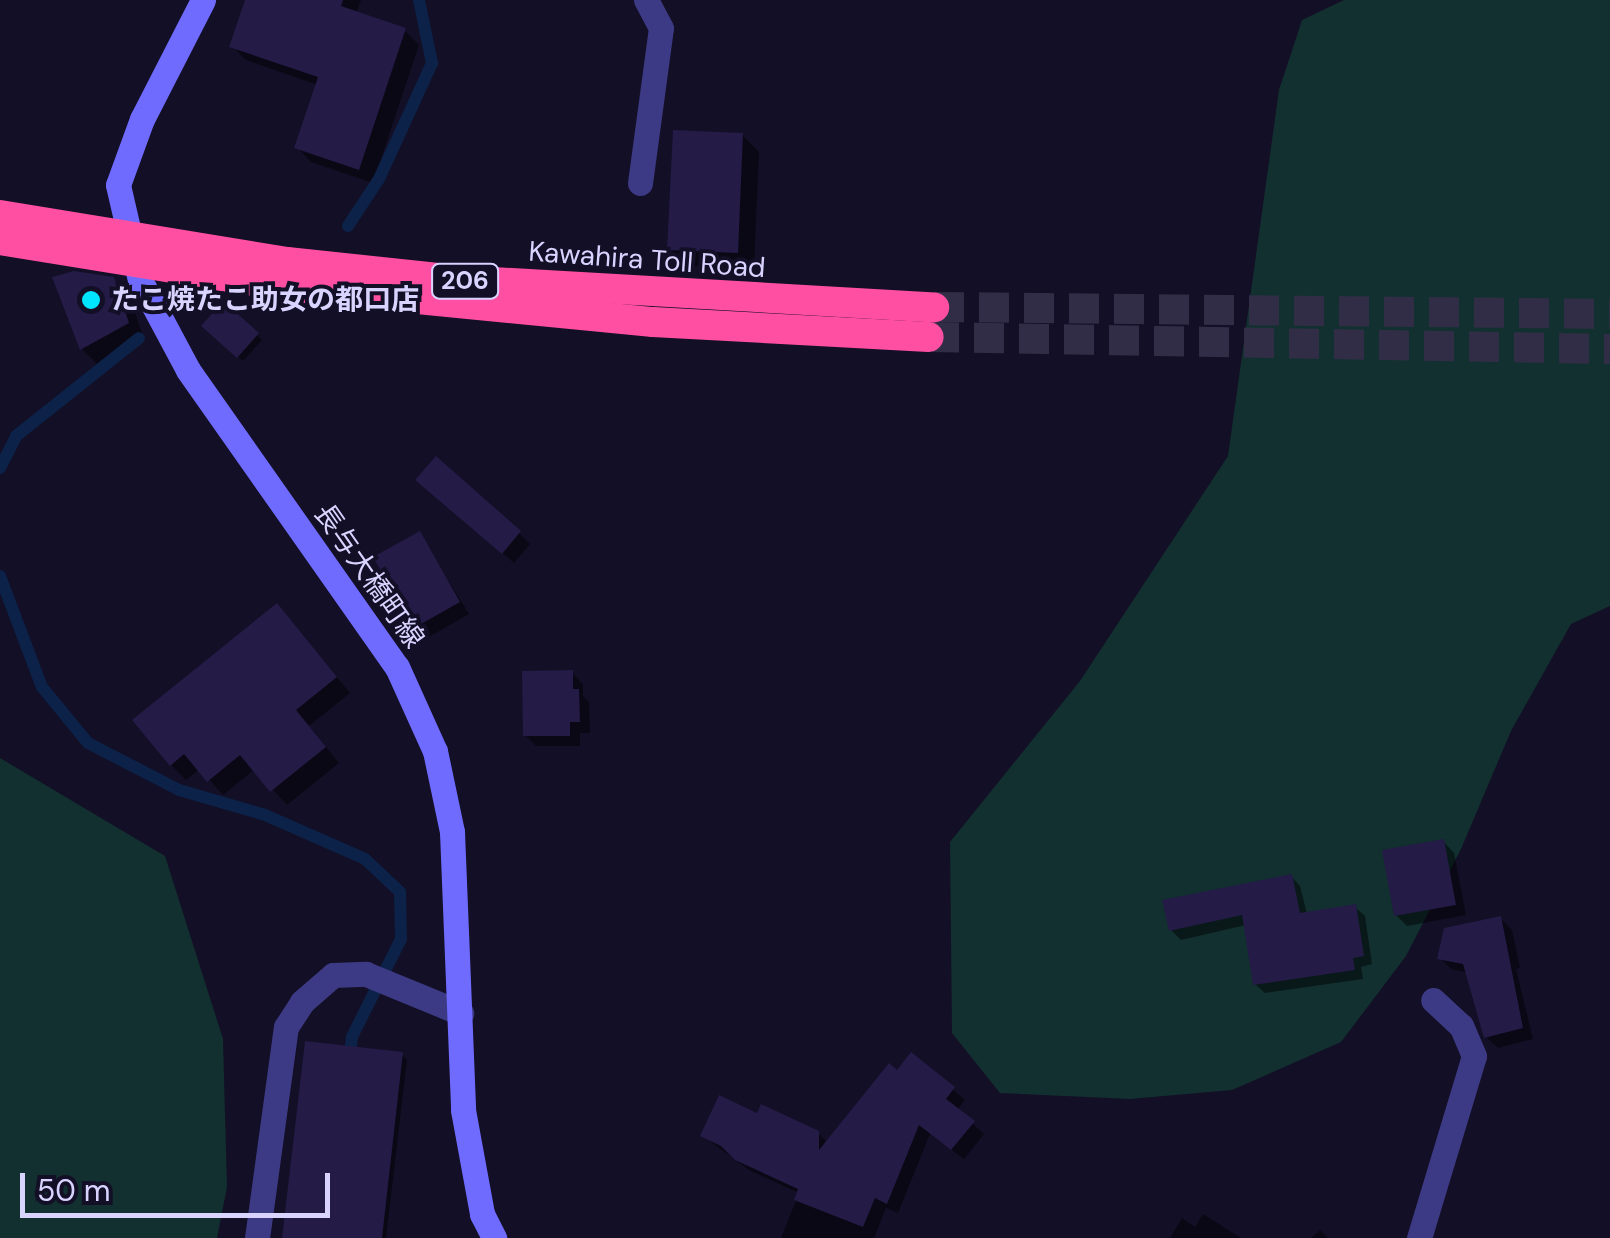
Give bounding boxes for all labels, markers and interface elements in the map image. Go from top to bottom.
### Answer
street label: Kawahira Toll Road [527,235,767,285]
road number: 206 [430,261,500,301]
place label: たこ焼たこ助女の都口店 [111,283,419,317]
marker: たこ焼たこ助女の都口店 [80,289,102,311]
street label: 長与大橋町線 [307,498,431,654]
scale bar [25,1153,335,1215]
text: 50 m [37,1171,111,1210]

